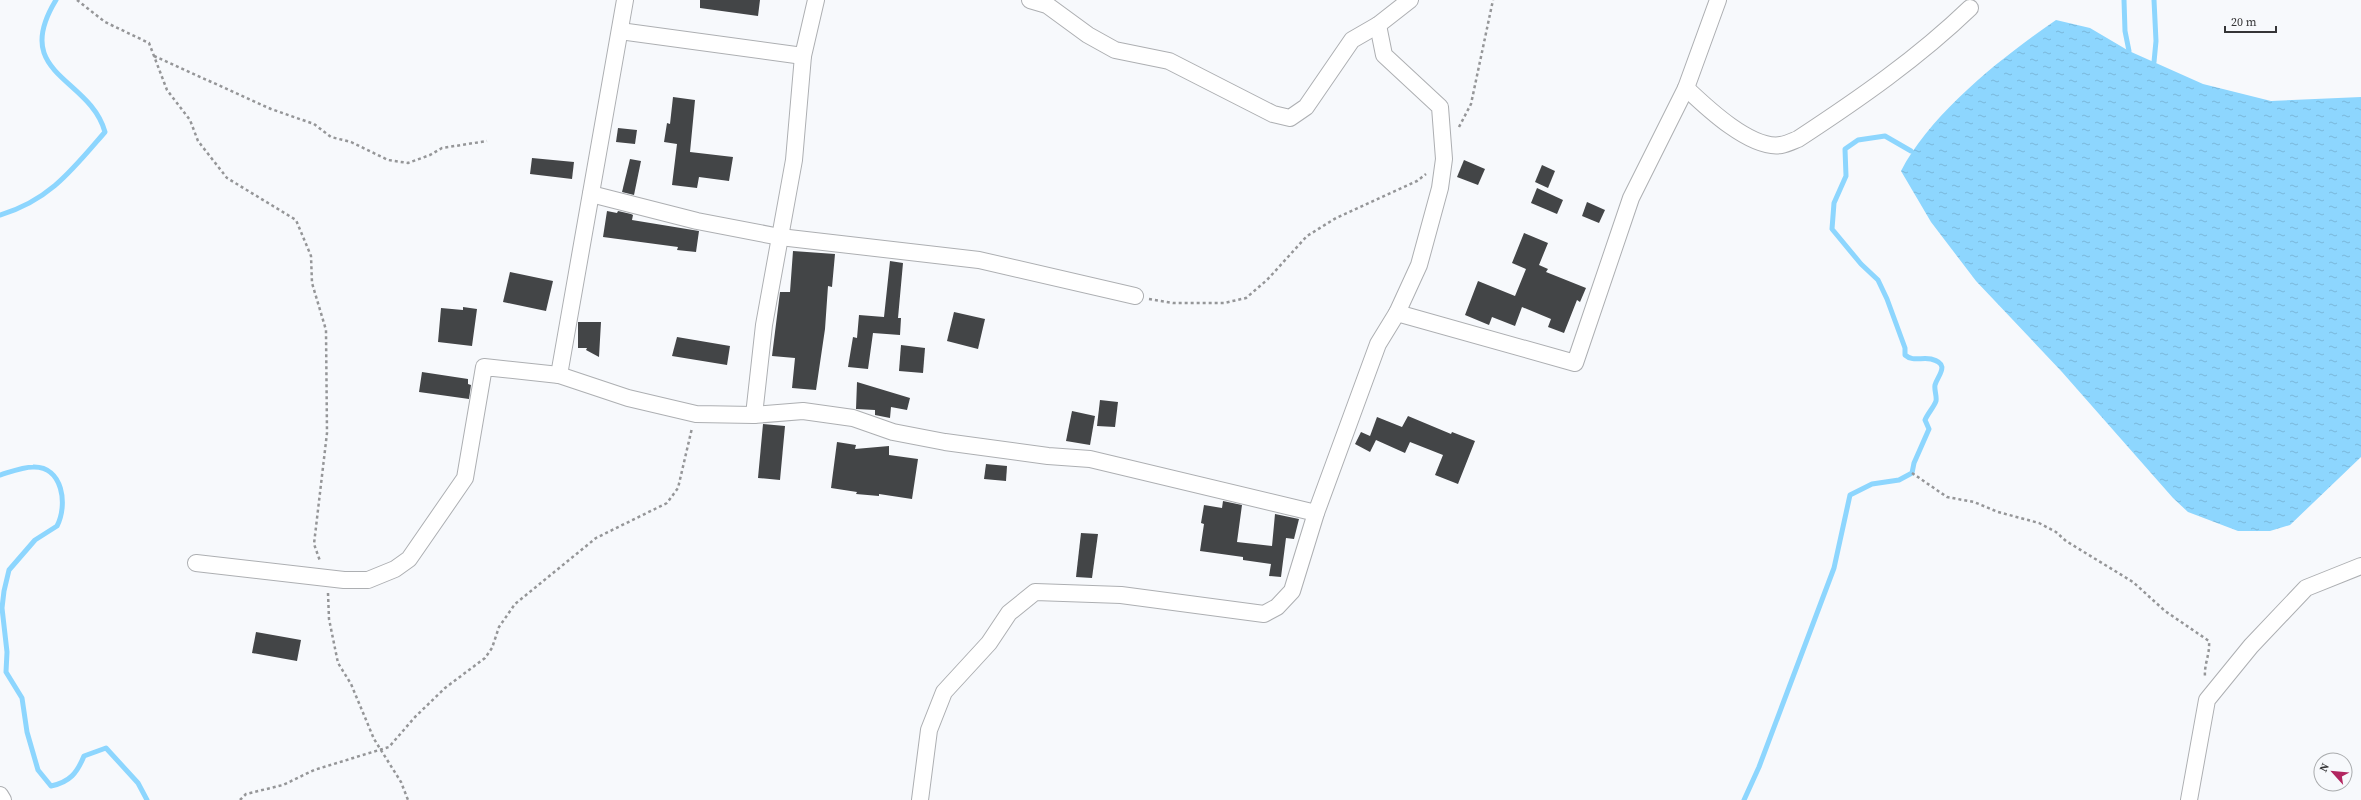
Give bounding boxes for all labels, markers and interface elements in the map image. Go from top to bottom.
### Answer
scale bar [2225,8,2276,34]
text: 20 m [2231,14,2257,30]
north arrow [2313,752,2353,792]
text: N [2316,761,2333,775]

